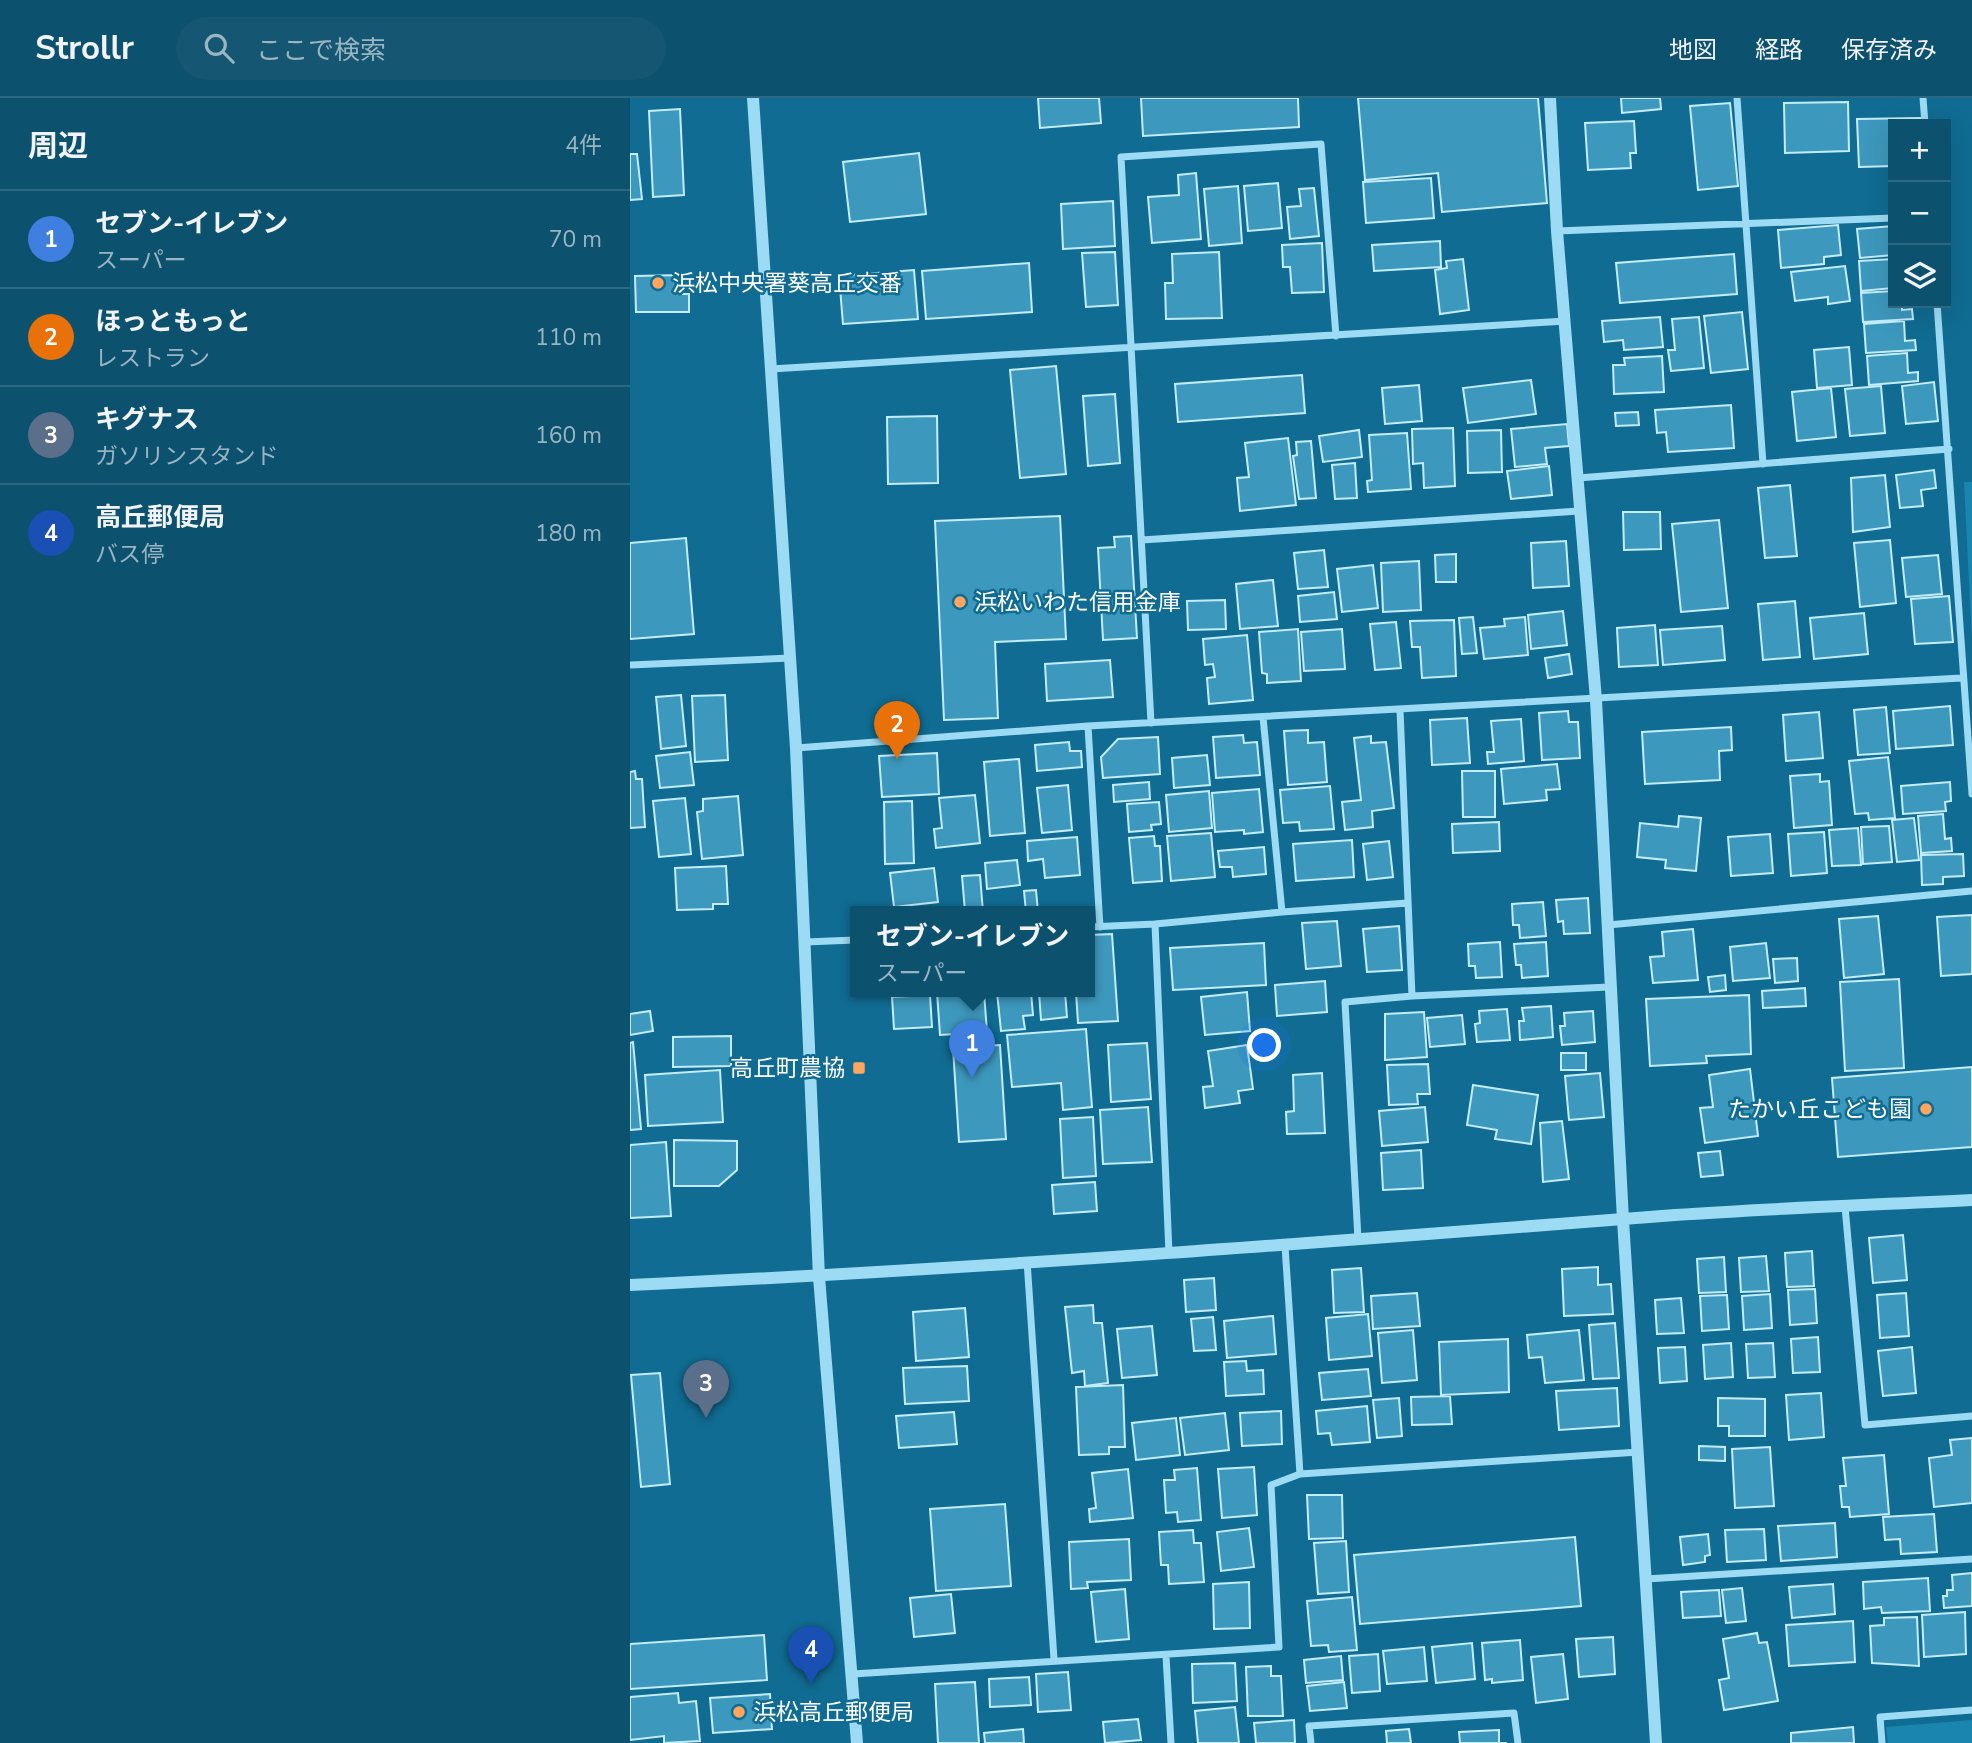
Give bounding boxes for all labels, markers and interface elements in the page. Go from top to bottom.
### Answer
search box [176,17,666,80]
text: Strollr [35,26,134,71]
icon: search [200,29,238,67]
text: ここで検索 [256,33,386,68]
text: 地図 [1669,34,1717,66]
text: 経路 [1755,34,1803,66]
text: 保存済み [1841,34,1937,66]
map controls [1888,119,1951,308]
button: + [1888,119,1951,182]
text: 周辺 [28,126,88,167]
text: 4件 [565,130,602,161]
button: − [1888,182,1951,245]
text: セブン-イレブン [95,206,288,241]
text: 1 [44,224,58,255]
text: 70 m [549,224,602,255]
text: スーパー [95,245,187,276]
button: layers [1888,245,1951,308]
place label: 浜松中央署葵高丘交番 [672,268,902,299]
marker: 浜松中央署葵高丘交番 [650,275,666,291]
text: ほっともっと [95,304,251,339]
text: 2 [44,322,58,353]
text: 110 m [535,322,602,353]
text: レストラン [95,343,210,374]
text: キグナス [95,402,199,437]
text: 3 [44,420,58,451]
text: 160 m [535,420,602,451]
text: ガソリンスタンド [95,441,279,472]
text: 高丘郵便局 [95,500,225,535]
text: 4 [44,518,58,549]
text: 180 m [535,518,602,549]
text: バス停 [95,539,164,570]
place label: 浜松いわた信用金庫 [974,587,1181,618]
marker: 浜松いわた信用金庫 [952,594,968,610]
pin: 2 [874,701,920,759]
popup [850,906,1095,997]
text: セブン-イレブン [876,919,1069,954]
text: スーパー [876,958,968,989]
pin: 1 [949,1020,995,1078]
your location [1247,1028,1281,1062]
place label: 高丘町農協 [730,1053,845,1084]
marker: 高丘町農協 [851,1060,867,1076]
place label: たかい丘こども園 [1728,1094,1912,1125]
marker: たかい丘こども園 [1918,1101,1934,1117]
pin: 3 [683,1360,729,1418]
pin: 4 [788,1626,834,1684]
place label: 浜松高丘郵便局 [753,1697,914,1728]
marker: 浜松高丘郵便局 [731,1704,747,1720]

